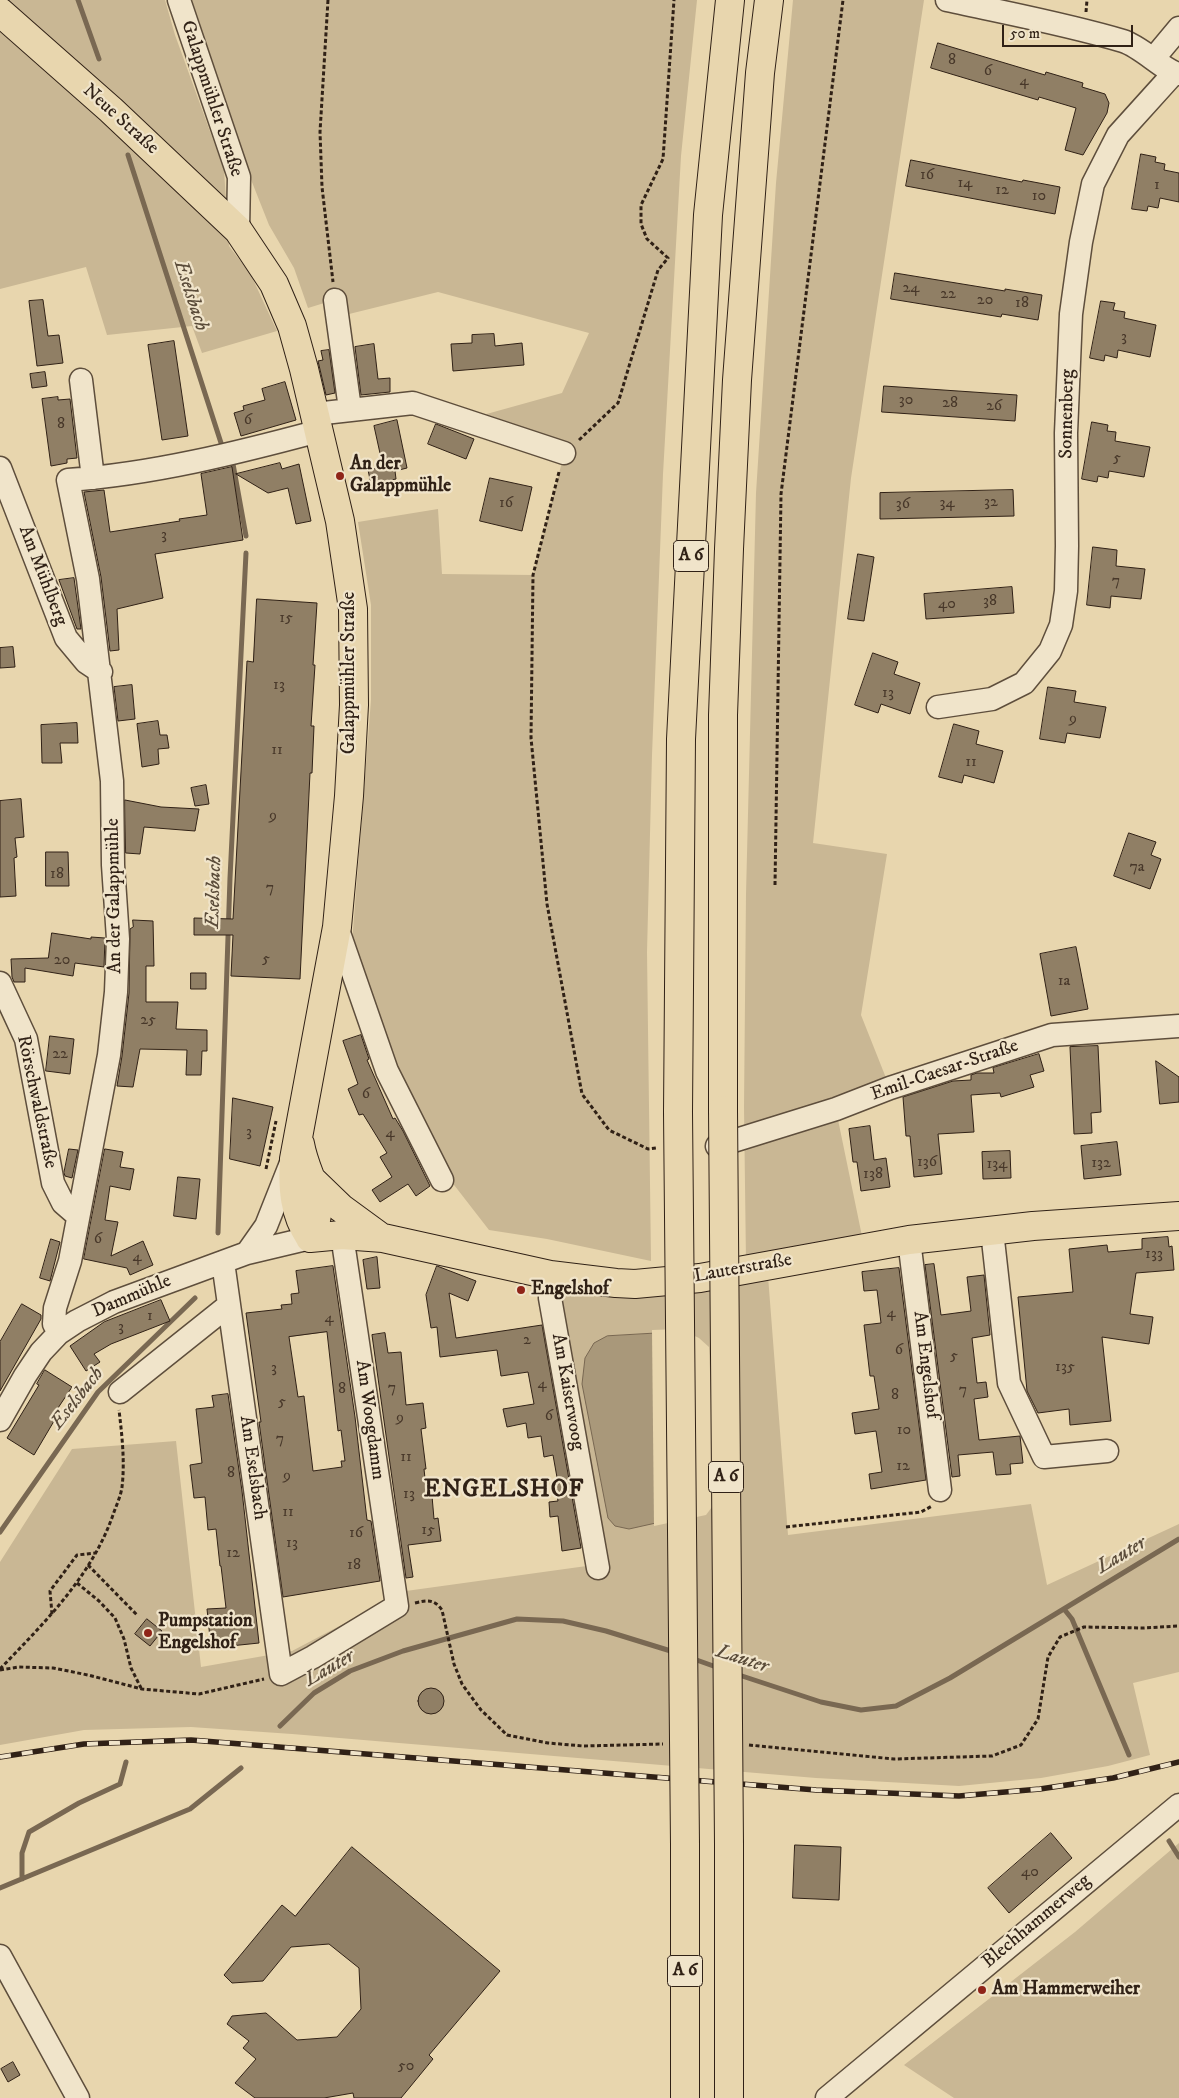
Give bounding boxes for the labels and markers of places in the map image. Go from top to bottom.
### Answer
place label: An der Galappmühle [350,454,451,498]
marker: An der Galappmühle [334,470,346,482]
place label: Engelshof [531,1279,609,1301]
marker: Engelshof [515,1284,527,1296]
place label: Pumpstation Engelshof [158,1611,253,1655]
marker: Pumpstation Engelshof [142,1627,154,1639]
place label: Am Hammerweiher [992,1979,1140,2001]
marker: Am Hammerweiher [976,1984,988,1996]

